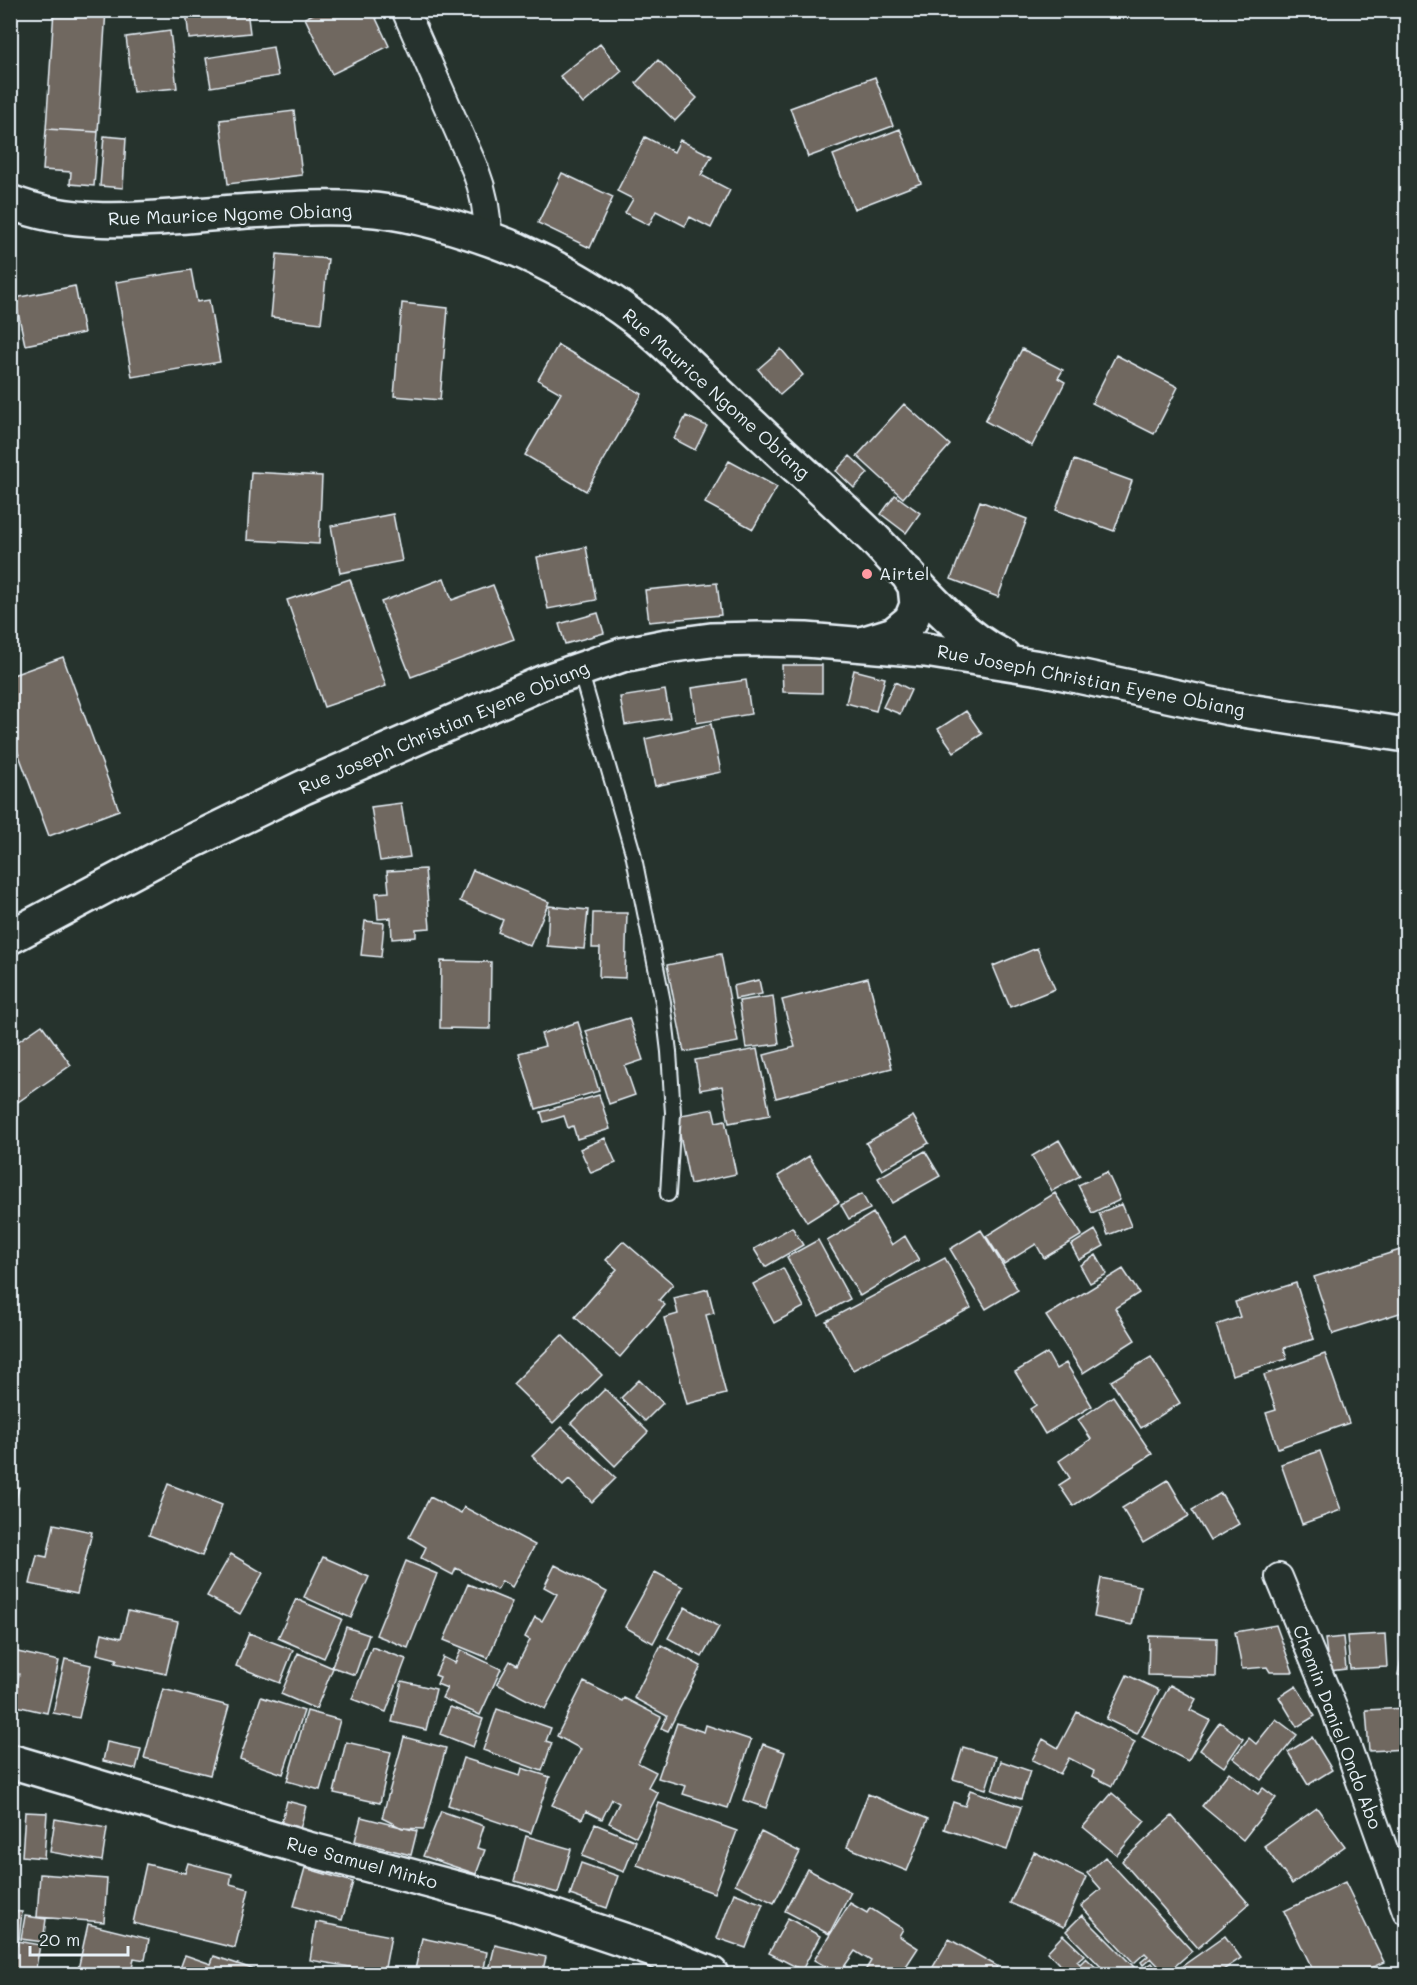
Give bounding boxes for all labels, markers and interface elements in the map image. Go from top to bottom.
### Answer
street label: Rue Maurice Ngome Obiang [108,198,352,230]
street label: Rue Maurice Ngome Obiang [618,303,815,484]
place label: Airtel [879,561,930,585]
marker: Airtel [860,567,874,581]
street label: Rue Joseph Christian Eyene Obiang [935,638,1247,722]
street label: Rue Joseph Christian Eyene Obiang [295,655,592,799]
street label: Chemin Daniel Ondo Abo [1288,1621,1388,1832]
street label: Rue Samuel Minko [284,1830,441,1894]
scale bar [30,1919,128,1957]
text: 20 m [39,1927,80,1951]

